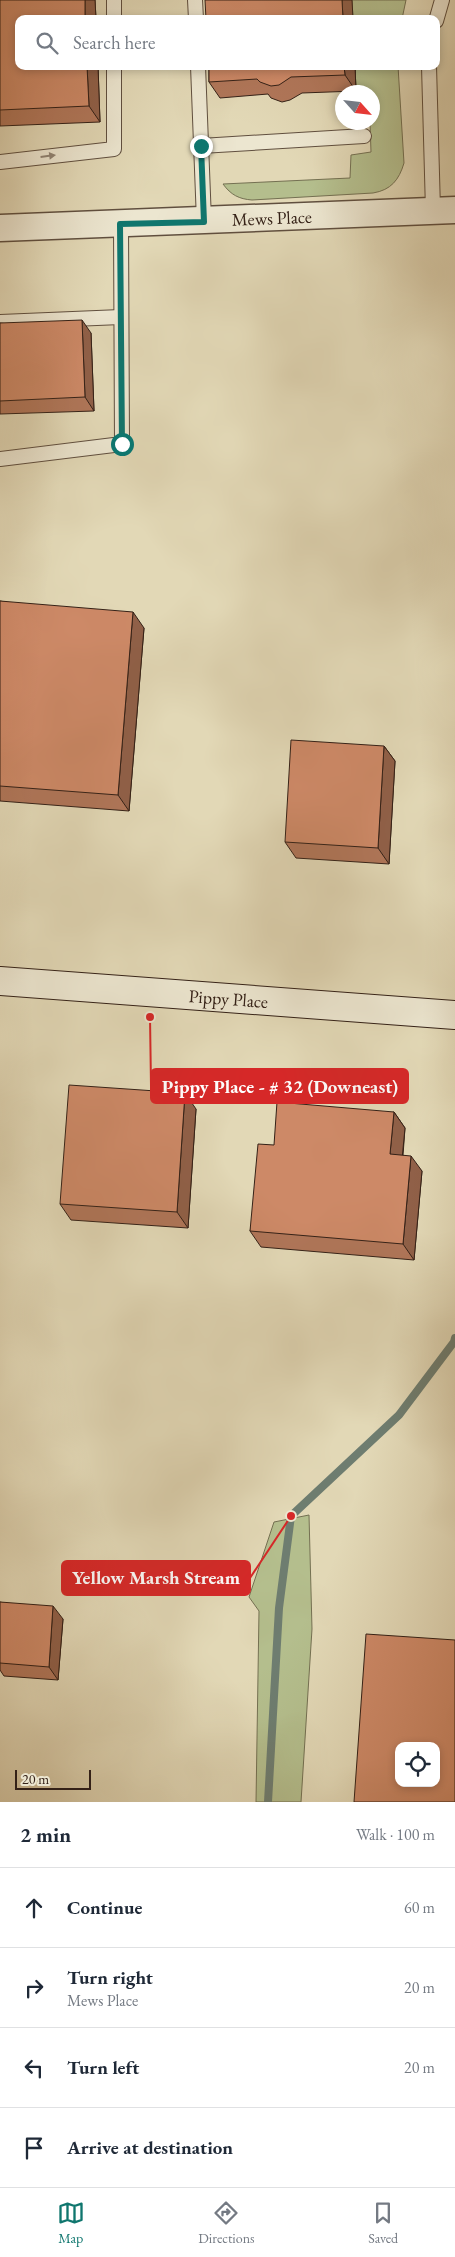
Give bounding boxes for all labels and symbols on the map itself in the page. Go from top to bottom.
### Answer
north arrow [335,85,380,130]
route end [190,135,213,158]
one-way arrow [41,152,57,160]
street label: Mews Place [231,204,312,230]
route start [111,433,134,456]
street label: Pippy Place [188,984,269,1012]
callout: Pippy Place - # 32 (Downeast) [151,1069,408,1103]
text: Pippy Place - # 32 (Downeast) [162,1074,398,1099]
callout: Yellow Marsh Stream [62,1561,250,1595]
text: Yellow Marsh Stream [72,1565,241,1590]
scale bar [15,1767,91,1790]

